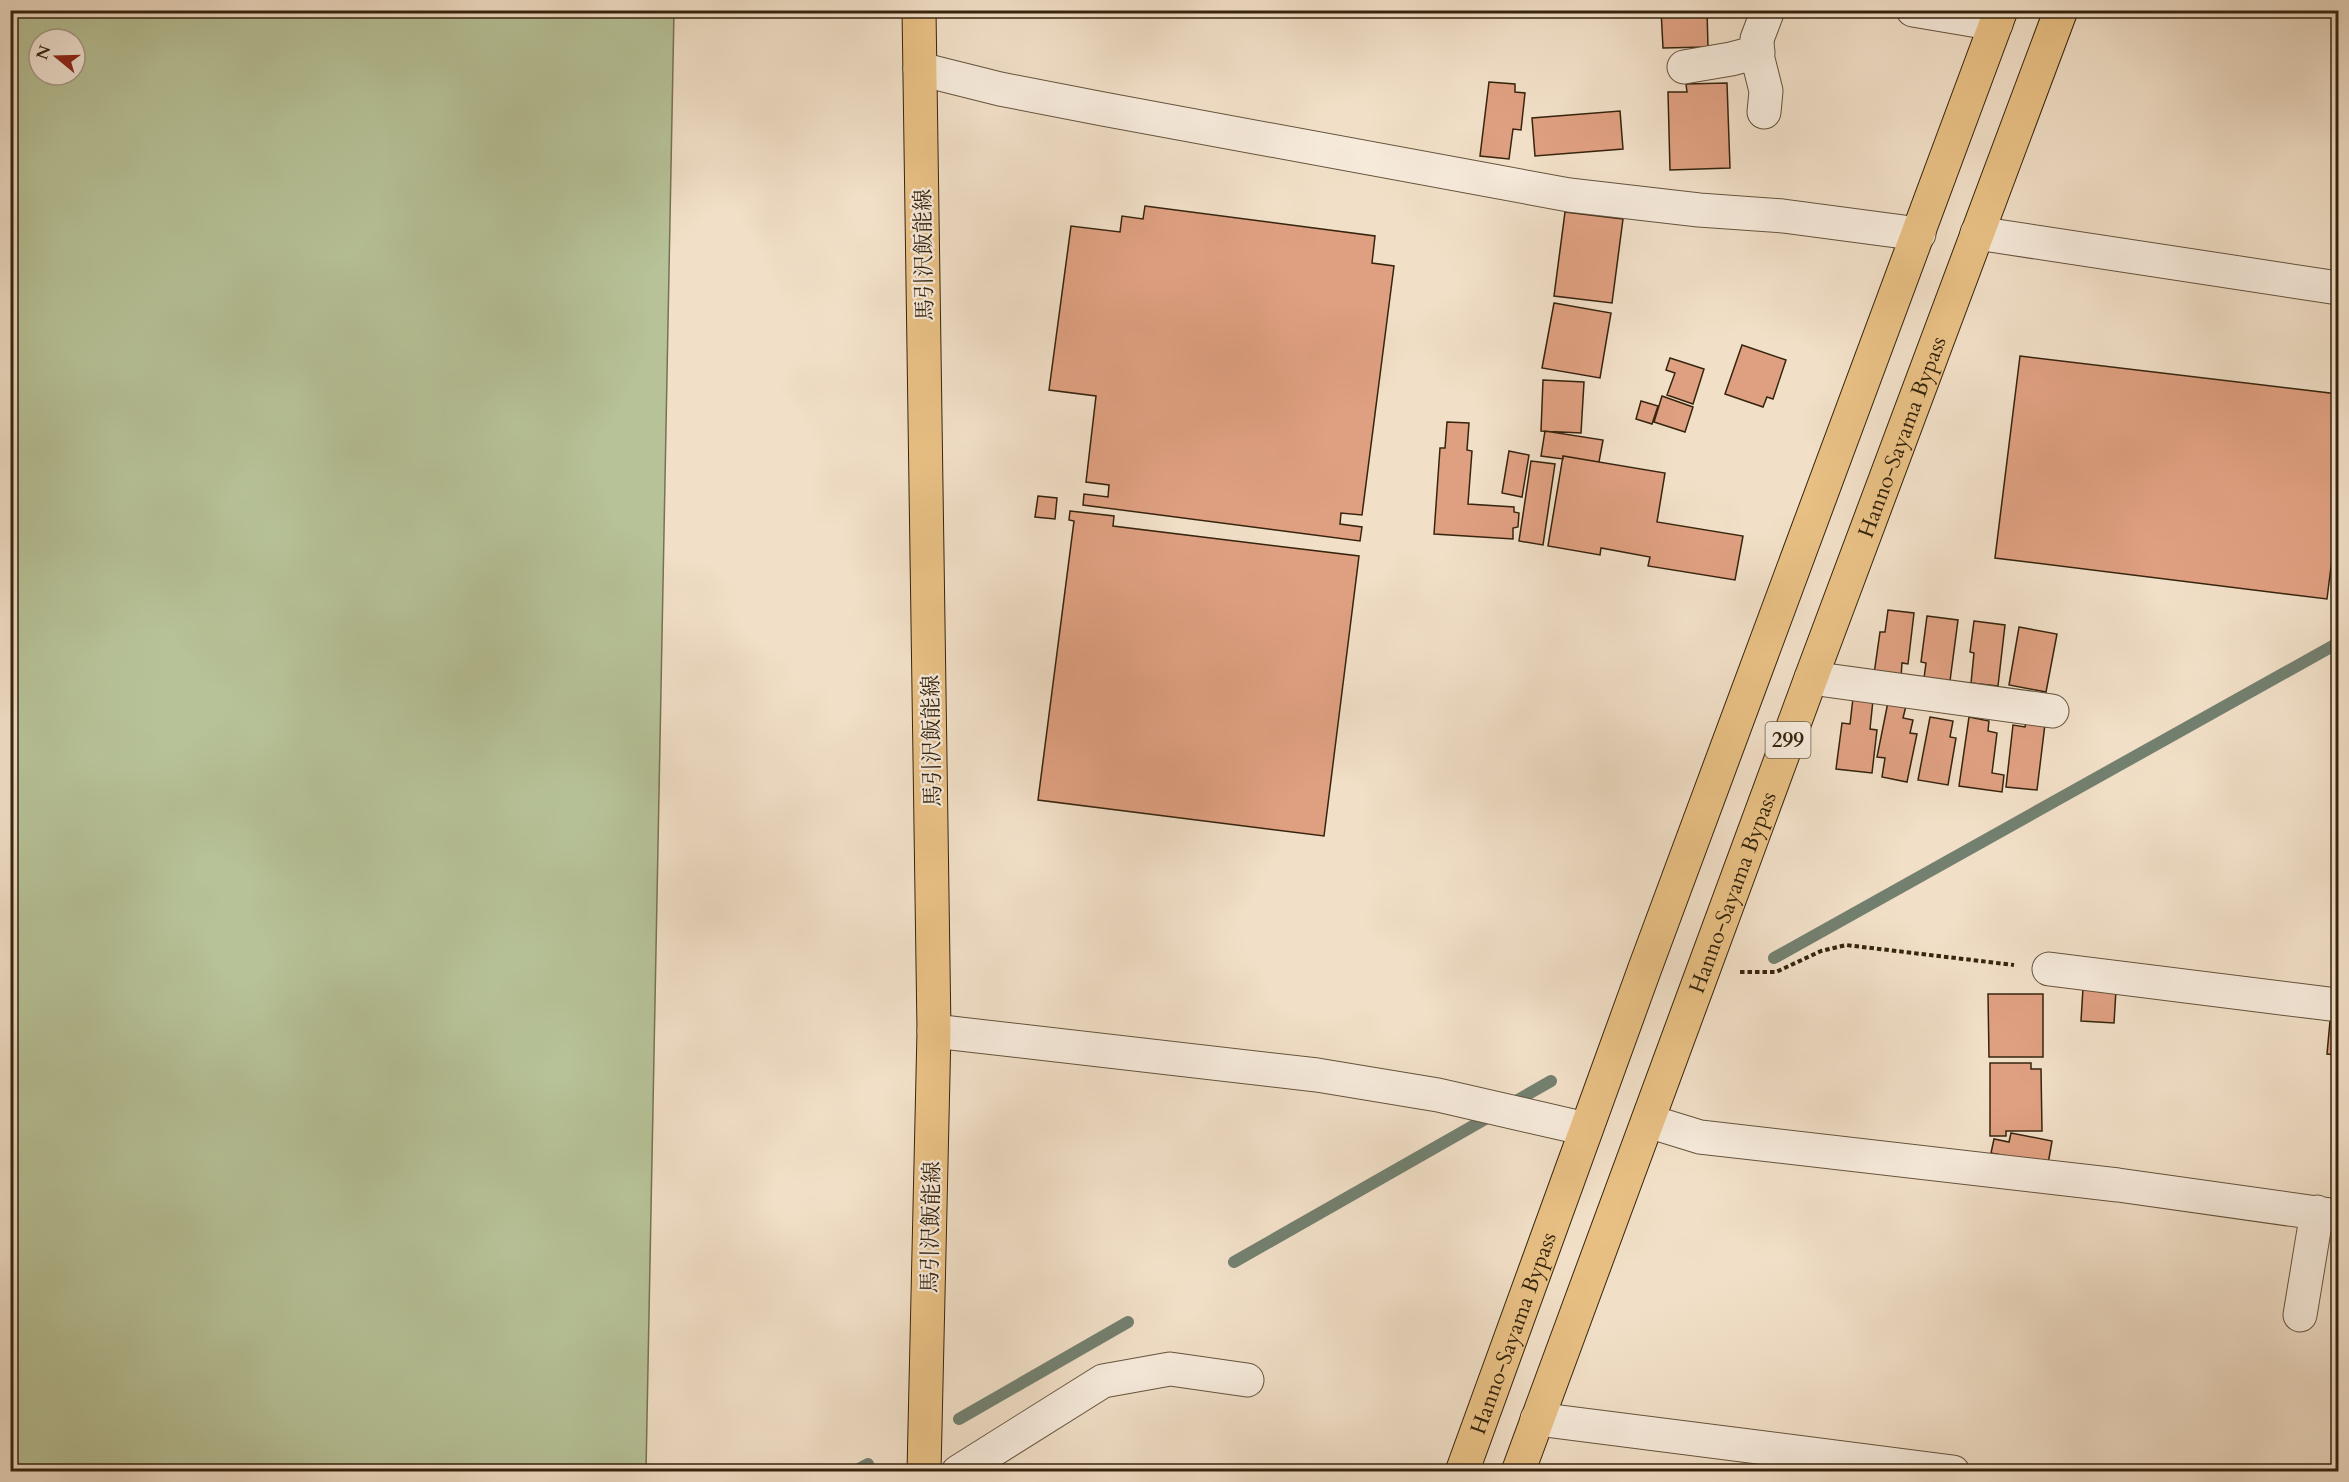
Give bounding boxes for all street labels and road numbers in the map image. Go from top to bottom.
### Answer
street label: 馬引沢飯能線 [908,189,940,321]
street label: Hanno-Sayama Bypass [1851,332,1954,542]
street label: 馬引沢飯能線 [916,675,948,807]
road number: 299 [1766,722,1810,758]
street label: Hanno-Sayama Bypass [1682,787,1784,998]
street label: 馬引沢飯能線 [915,1161,947,1293]
street label: Hanno-Sayama Bypass [1463,1228,1564,1438]

